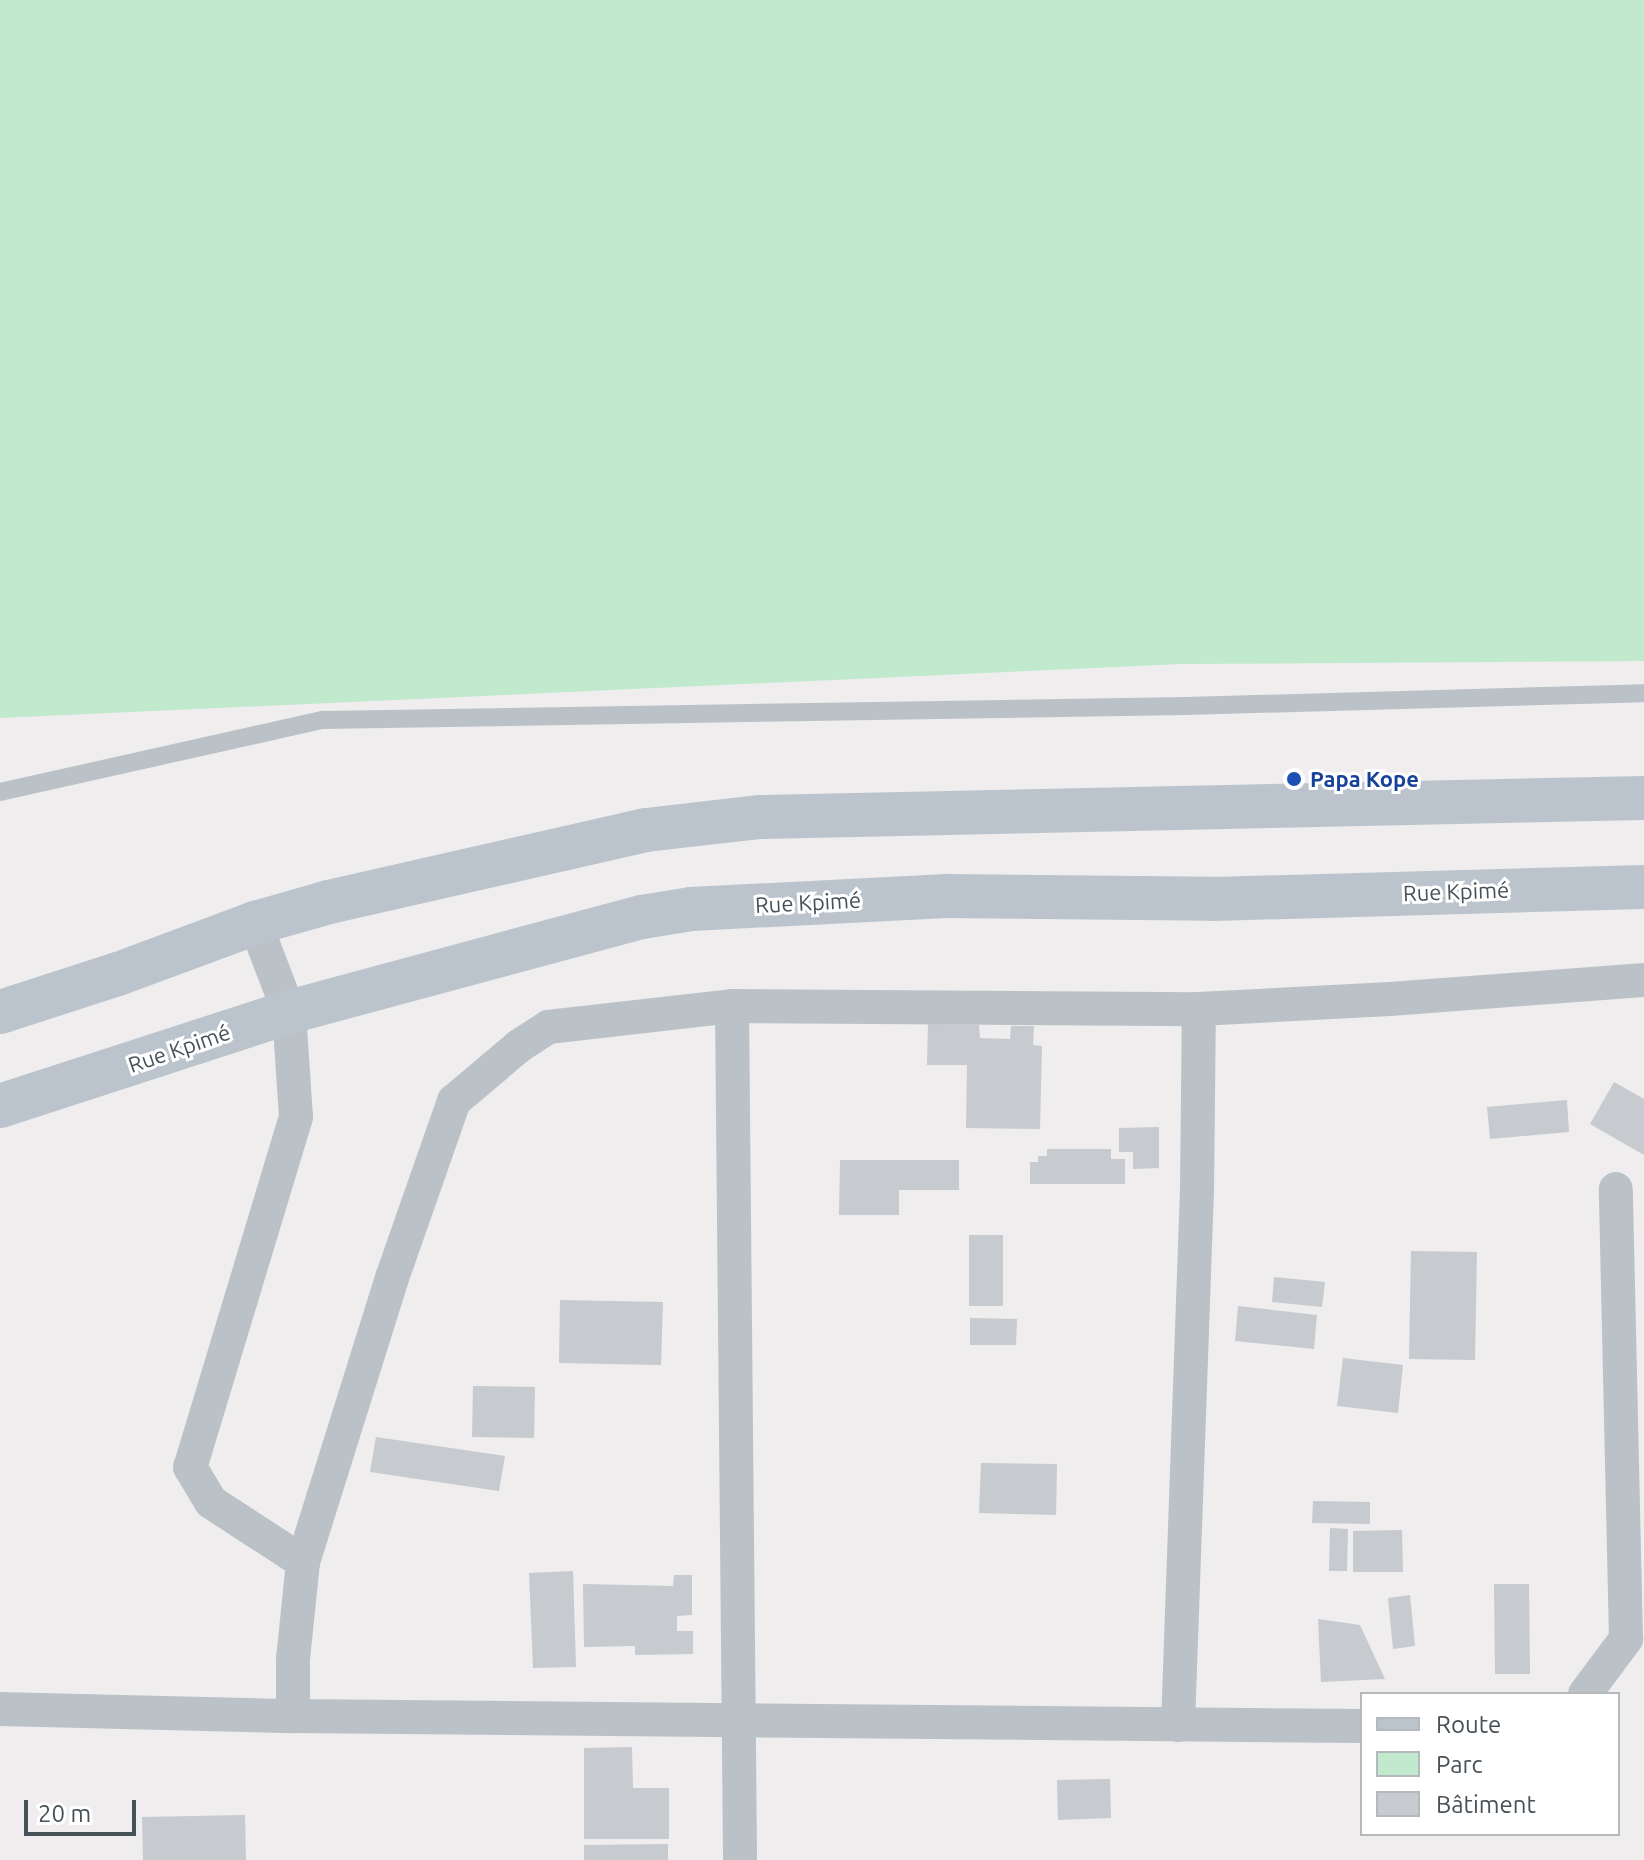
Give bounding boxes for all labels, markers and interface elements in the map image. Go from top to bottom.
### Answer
place label: Papa Kope [1310,766,1419,792]
marker: Papa Kope [1285,770,1303,788]
street label: Rue Kpimé [1402,876,1510,906]
street label: Rue Kpimé [754,886,862,918]
street label: Rue Kpimé [124,1018,234,1078]
legend [1360,1692,1620,1836]
text: Route [1436,1711,1501,1738]
text: Parc [1436,1751,1483,1778]
scale bar [28,1784,140,1834]
text: Bâtiment [1436,1791,1536,1818]
text: 20 m [38,1800,91,1827]

